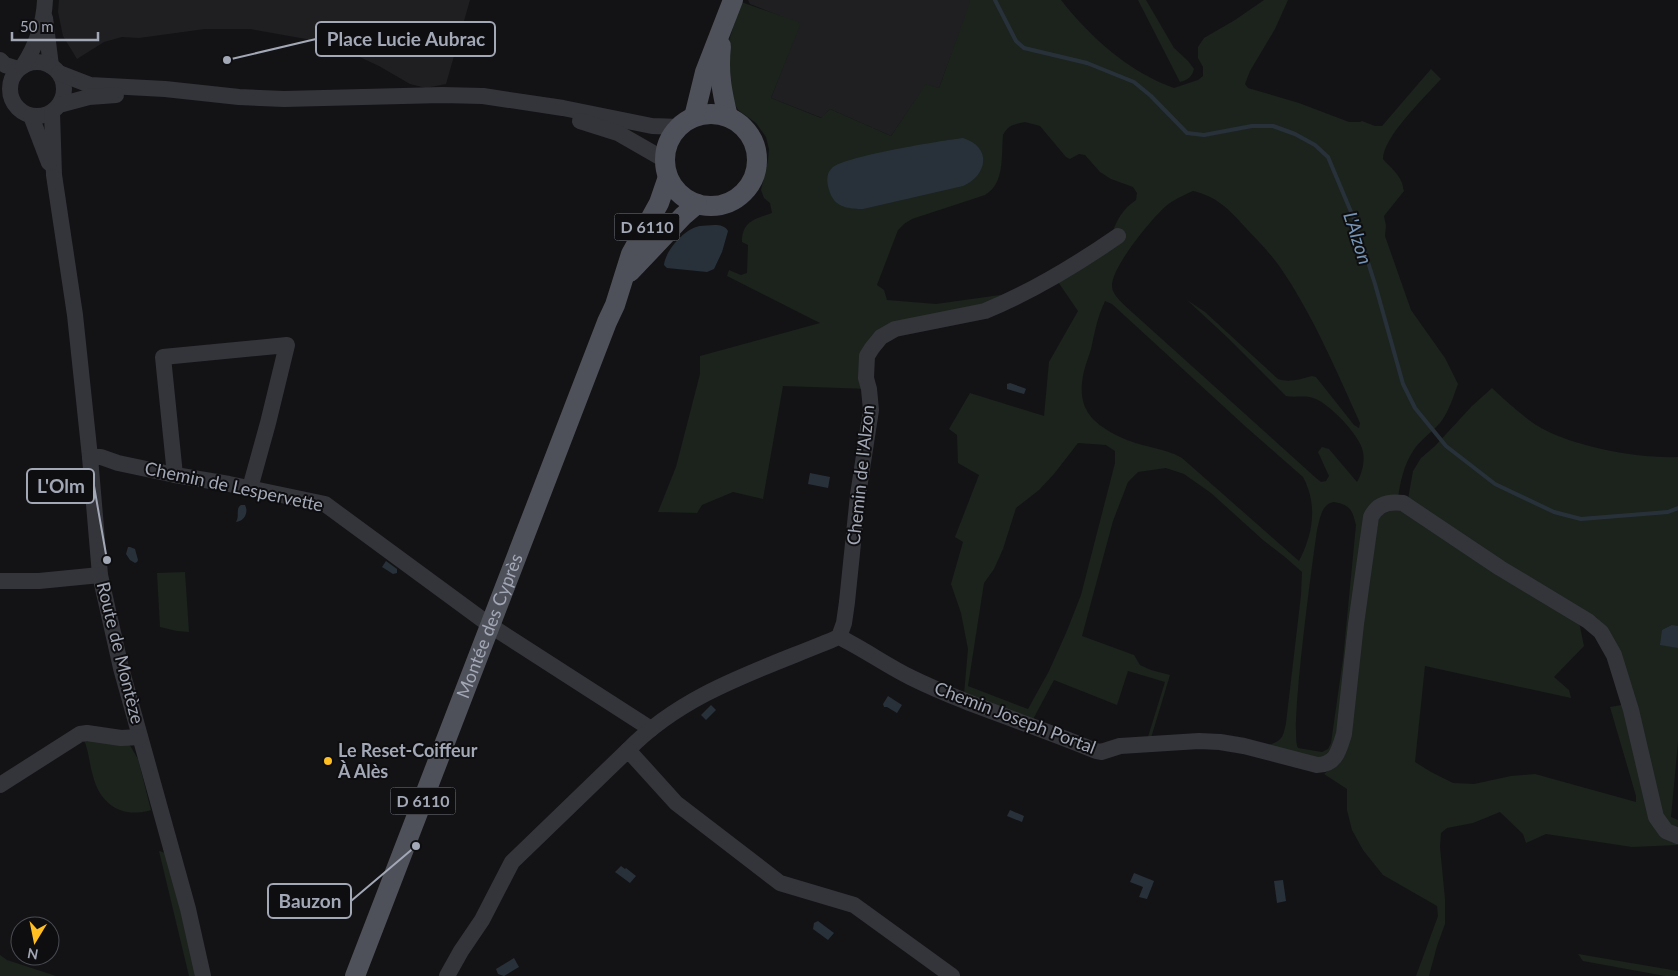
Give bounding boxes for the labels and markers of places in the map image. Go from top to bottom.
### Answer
callout: Place Lucie Aubrac [316,22,495,56]
callout: L'Olm [27,469,94,503]
place label: Le Reset-Coiffeur À Alès [337,739,478,782]
marker: Le Reset-Coiffeur À Alès [322,755,334,767]
callout: Bauzon [268,884,351,918]

